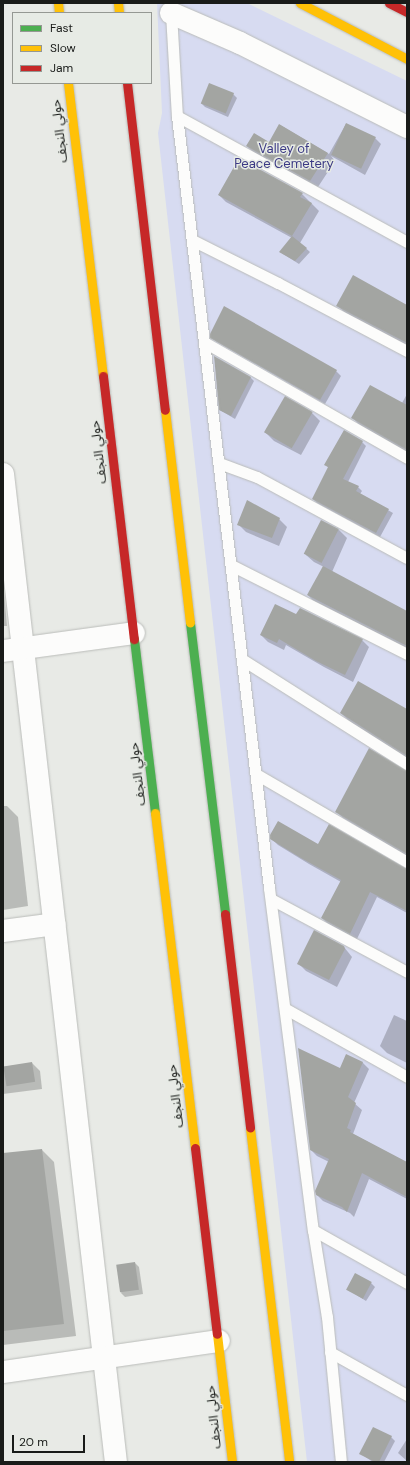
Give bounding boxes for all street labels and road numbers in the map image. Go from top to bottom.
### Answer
street label: حولي النجف [48,98,72,164]
street label: حولي النجف [87,419,111,485]
street label: حولي النجف [126,741,150,807]
street label: حولي النجف [164,1063,188,1129]
street label: حولي النجف [203,1385,225,1449]

